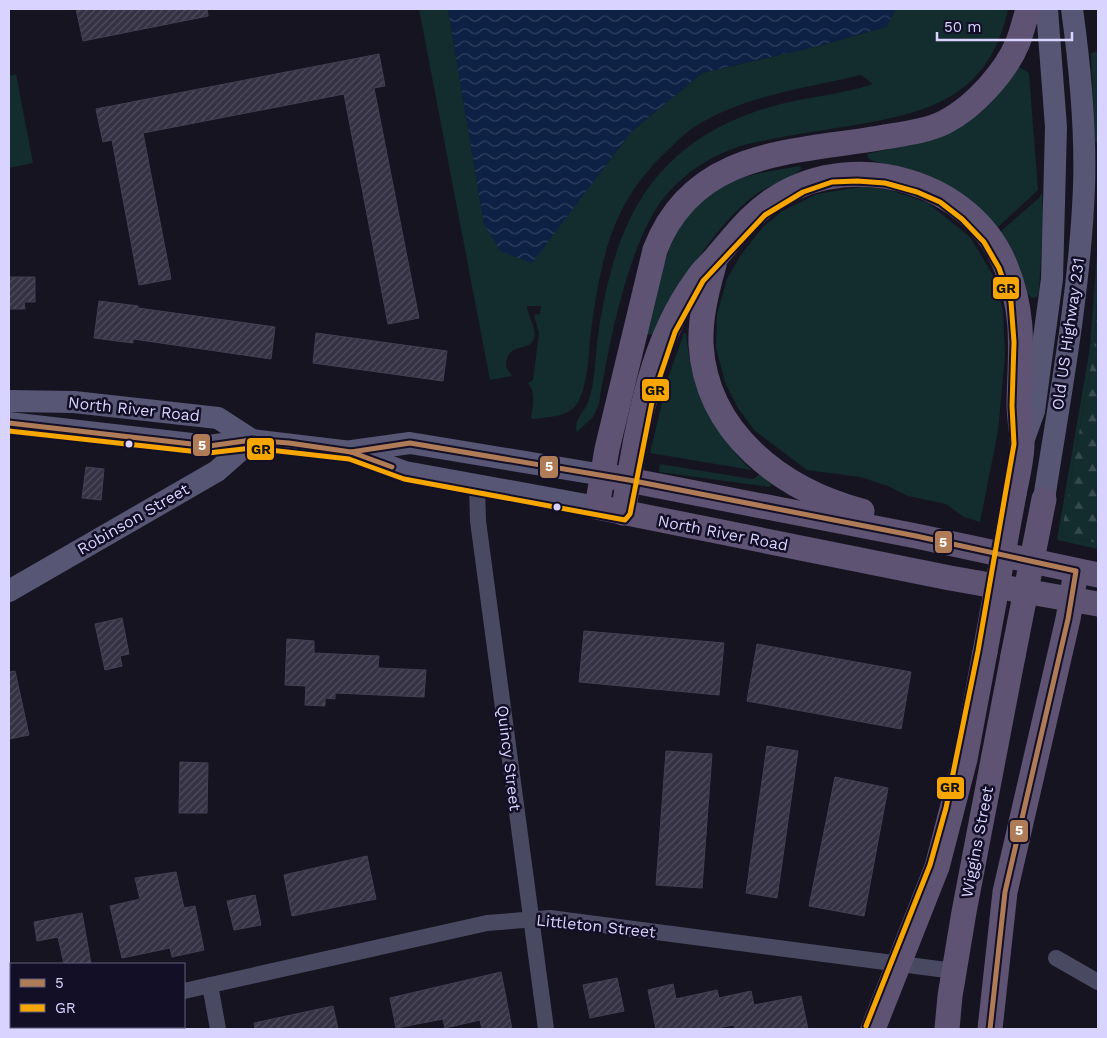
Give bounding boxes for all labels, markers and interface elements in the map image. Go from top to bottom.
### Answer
scale bar [937,10,1072,42]
text: 50 m [944,18,981,36]
street label: Old US Highway 231 [1048,257,1088,411]
line badge: GR [992,276,1020,300]
text: GR [996,280,1016,296]
line badge: GR [641,378,670,402]
text: GR [645,382,665,398]
street label: North River Road [67,393,201,425]
line badge: 5 [192,433,211,457]
text: 5 [198,437,206,453]
line badge: GR [246,437,275,461]
unlabelled marker [124,439,134,449]
text: GR [251,441,271,457]
line badge: 5 [539,455,559,479]
text: 5 [545,458,553,474]
street label: Robinson Street [74,479,192,559]
unlabelled marker [552,502,562,512]
street label: North River Road [656,511,790,555]
line badge: 5 [934,530,953,554]
text: 5 [939,534,947,550]
street label: Quincy Street [493,704,525,812]
line badge: GR [936,776,965,800]
text: GR [940,779,960,795]
street label: Wiggins Street [957,785,997,899]
line badge: 5 [1009,819,1029,843]
text: 5 [1015,822,1023,838]
street label: Littleton Street [535,910,657,942]
legend [10,963,185,1028]
text: 5 [55,974,64,992]
text: GR [55,999,76,1017]

